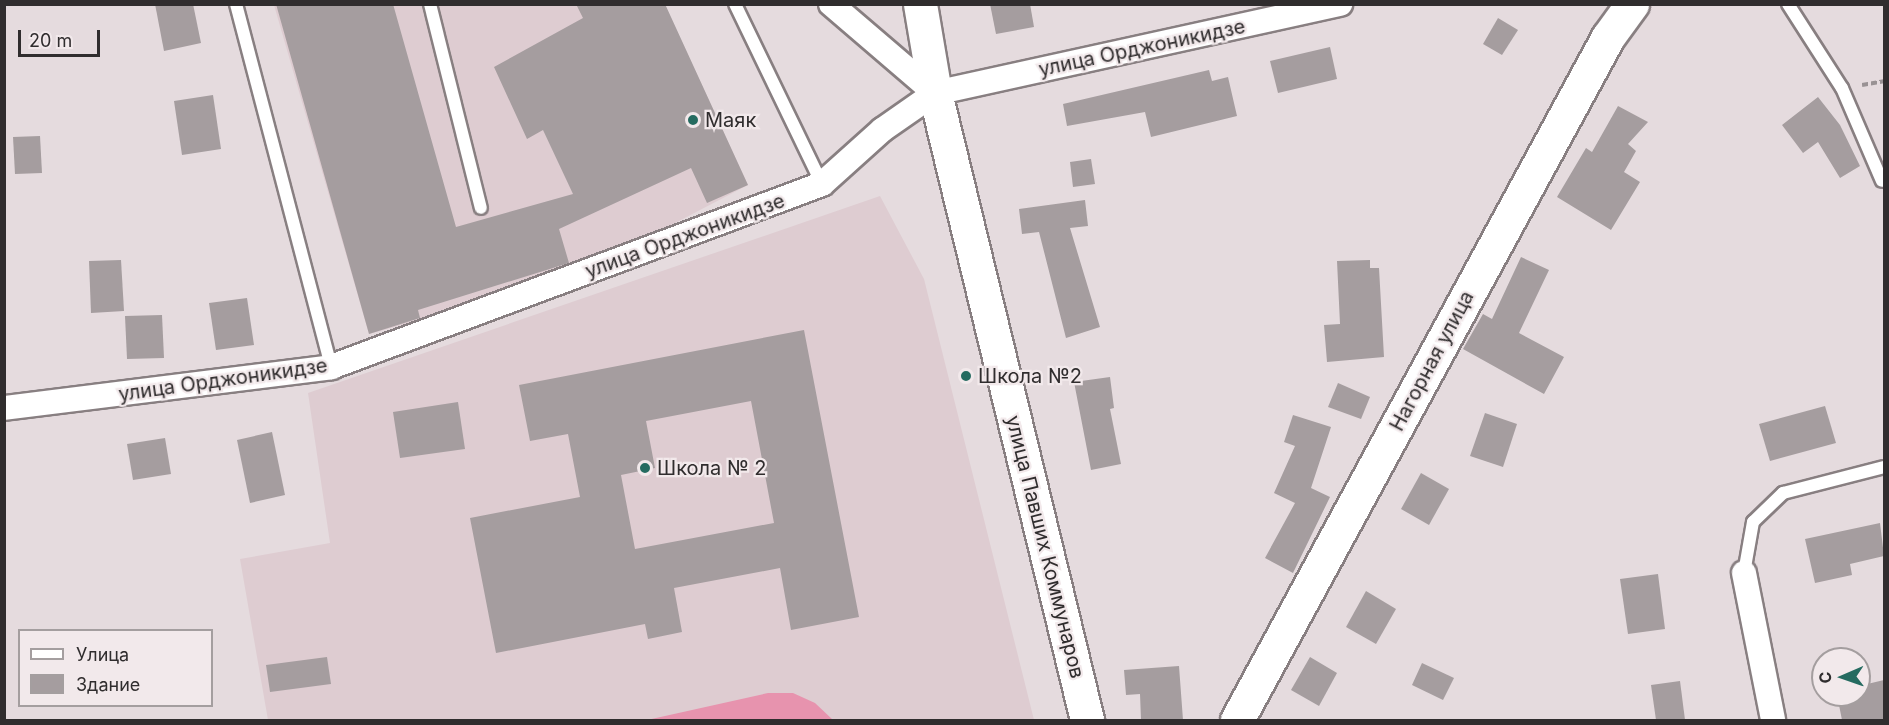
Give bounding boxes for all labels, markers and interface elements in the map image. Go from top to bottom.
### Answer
street label: улица Орджоникидзе [1036,14,1248,82]
scale bar [21,18,104,56]
text: 20 m [29,30,72,51]
place label: Маяк [705,108,756,132]
marker: Маяк [686,113,700,127]
street label: улица Орджоникидзе [582,189,788,283]
street label: Нагорная улица [1385,287,1479,435]
street label: улица Орджоникидзе [117,353,329,407]
place label: Школа №2 [978,364,1082,388]
marker: Школа №2 [959,369,973,383]
street label: улица Павших Коммунаров [1001,413,1089,681]
place label: Школа № 2 [657,456,767,480]
marker: Школа № 2 [638,461,652,475]
legend [18,629,213,707]
text: Улица [76,644,129,665]
north arrow [1811,647,1871,707]
text: С [1815,671,1835,684]
text: Здание [76,674,140,695]

